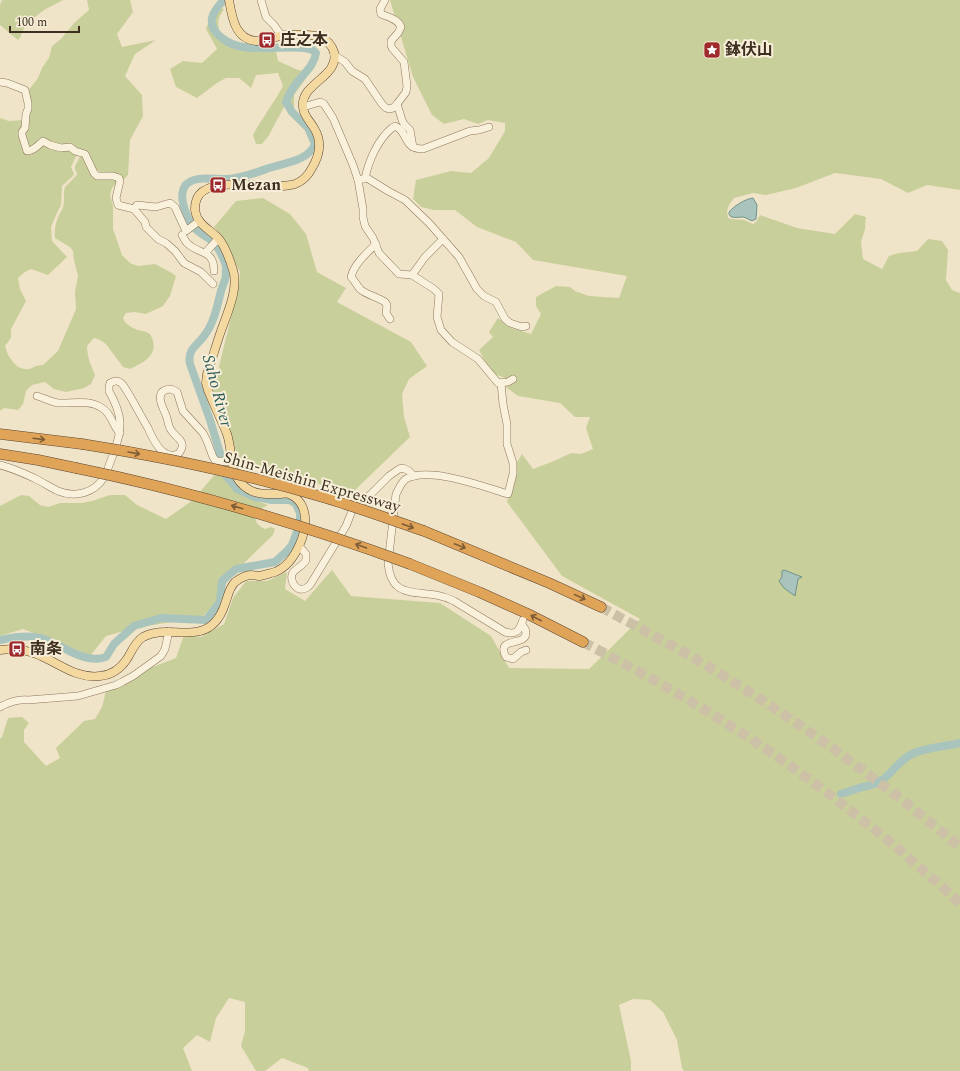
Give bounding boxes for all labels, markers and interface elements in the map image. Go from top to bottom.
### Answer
scale bar [10,8,79,34]
text: 100 m [16,13,47,32]
place label: 庄之本 [280,28,328,52]
bus stop icon: 庄之本 [257,30,277,50]
place label: 鉢伏山 [725,38,773,62]
place icon: 鉢伏山 [702,40,722,60]
place label: Mezan [231,173,281,197]
bus stop icon: Mezan [208,175,228,195]
water label: Saho River [195,352,239,430]
one-way arrow [32,435,45,442]
street label: Shin-Meishin Expressway [221,445,405,519]
one-way arrow [128,449,141,457]
one-way arrow [230,503,243,510]
one-way arrow [402,522,414,530]
one-way arrow [355,541,367,549]
one-way arrow [454,542,466,550]
one-way arrow [573,594,585,601]
one-way arrow [530,614,542,621]
place label: 南条 [30,637,62,661]
bus stop icon: 南条 [7,639,27,659]

